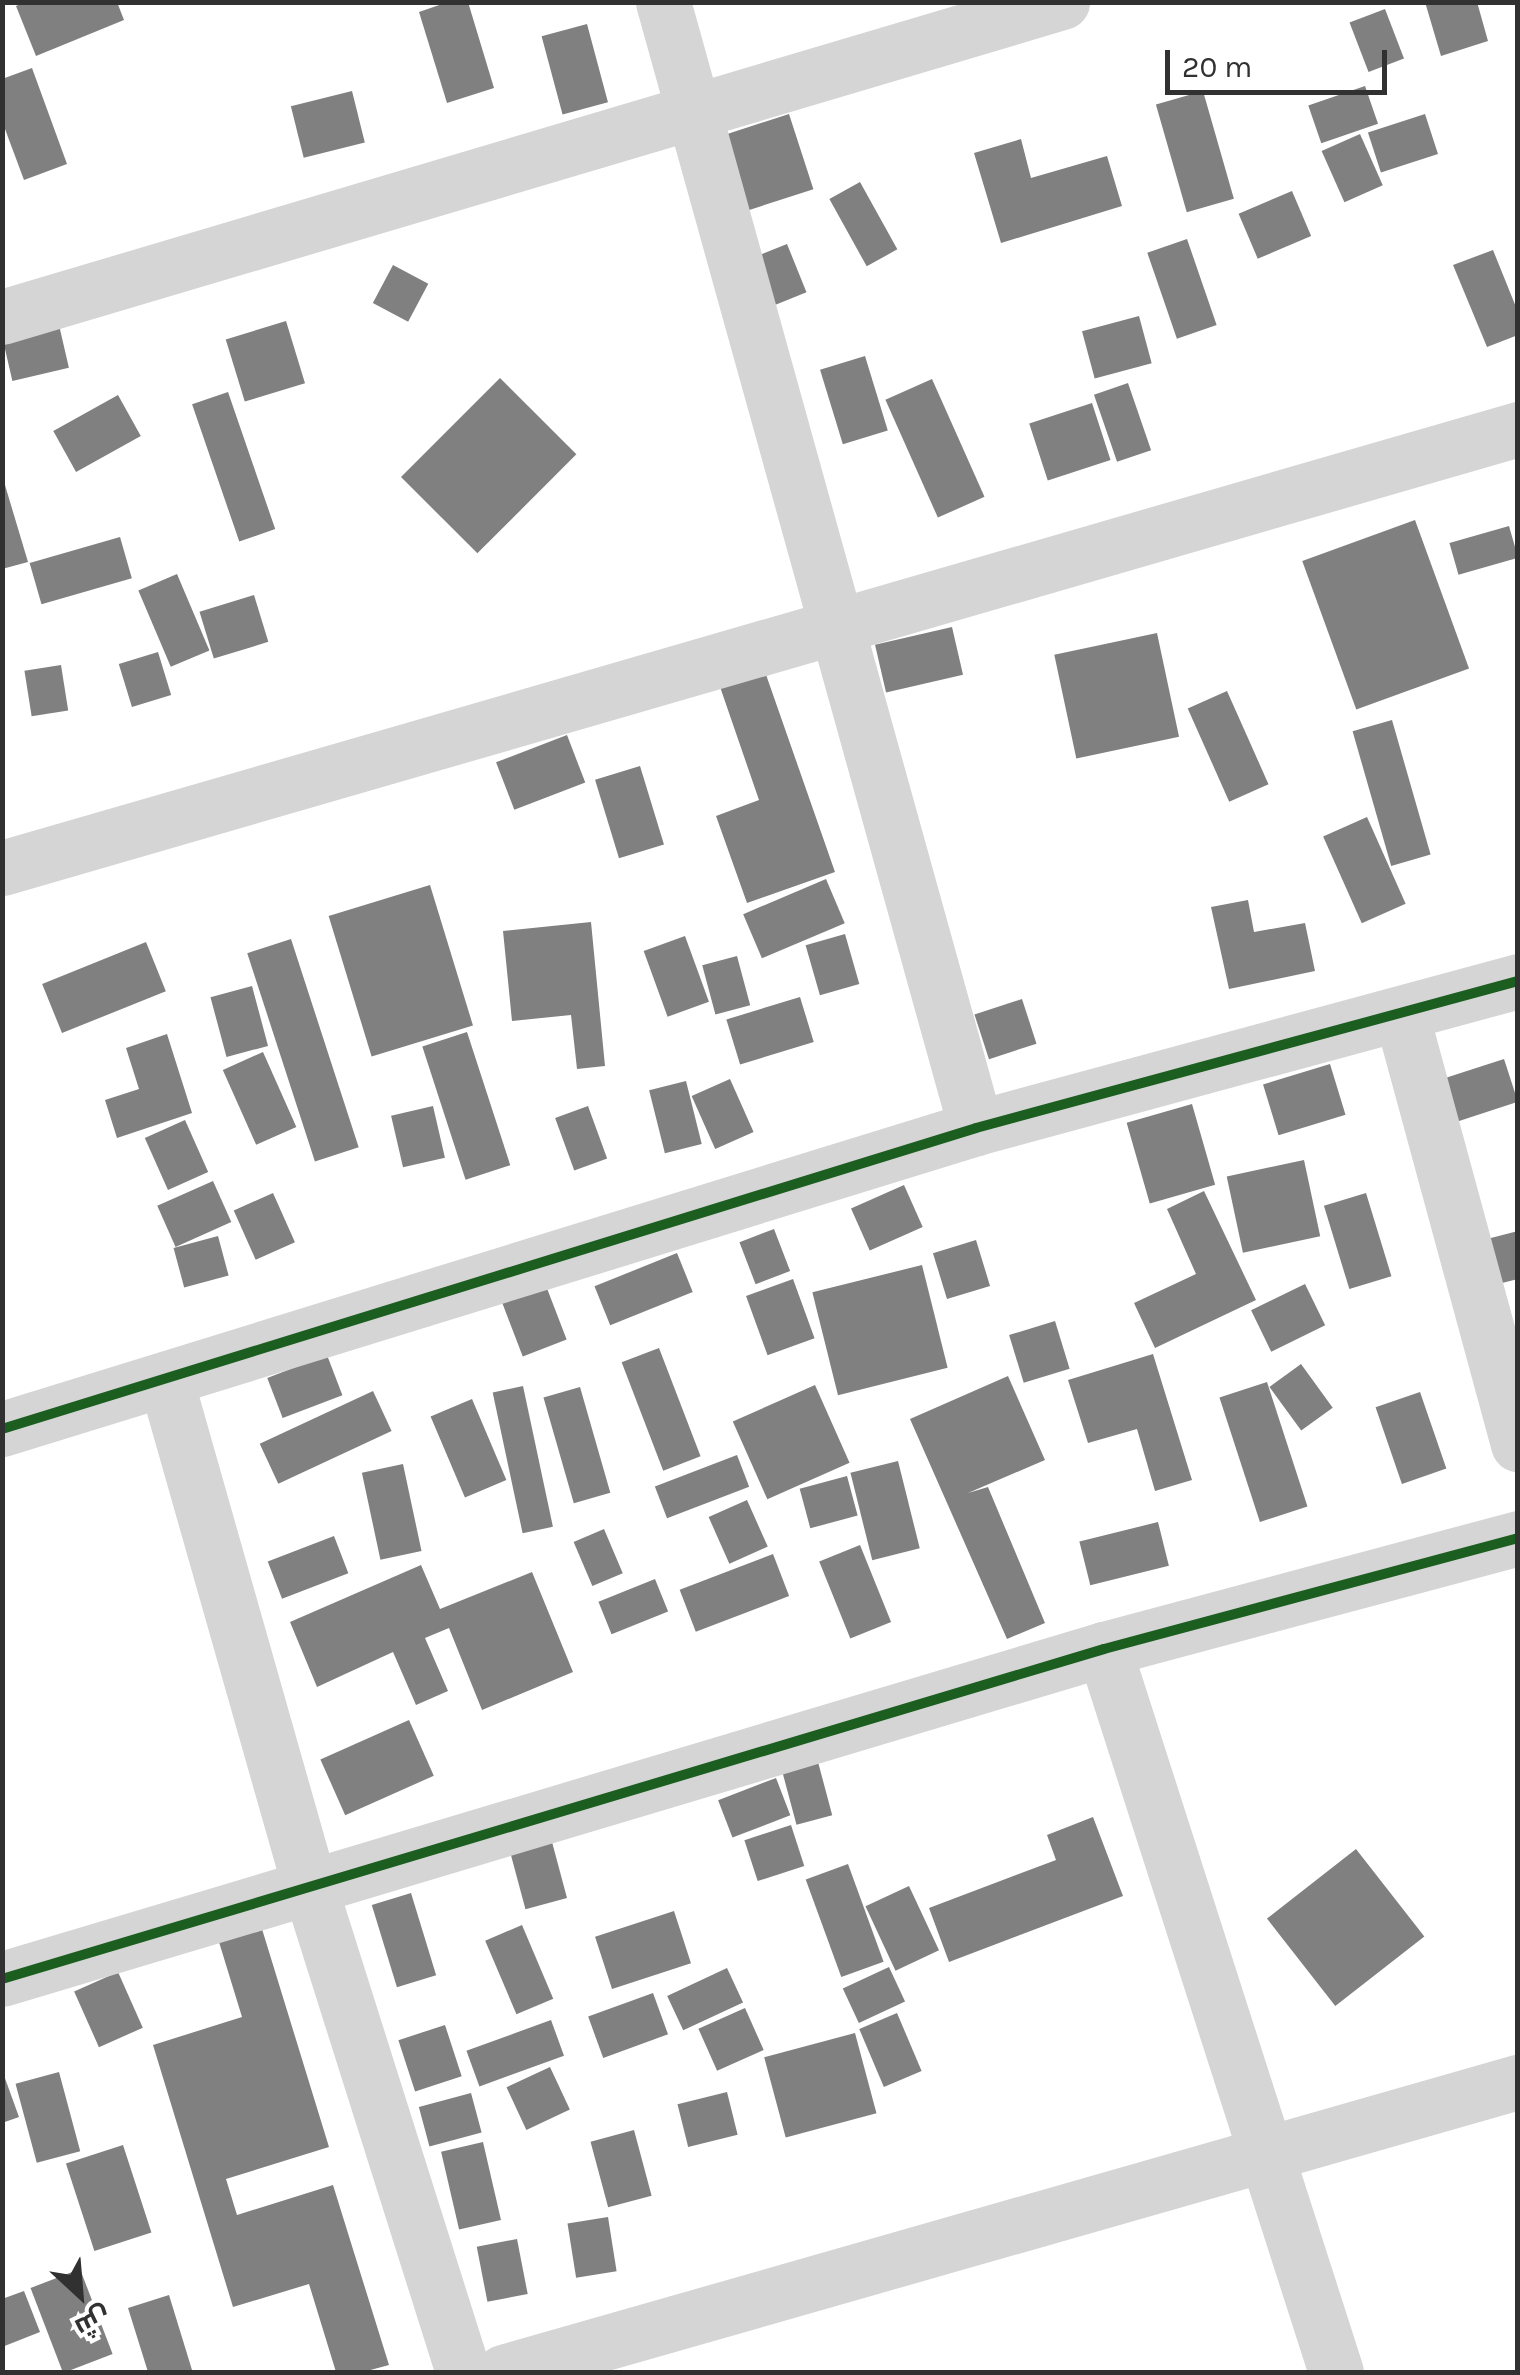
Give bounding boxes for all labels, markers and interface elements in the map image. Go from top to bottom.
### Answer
scale bar [1170,30,1392,92]
text: 20 m [1182,49,1252,85]
north arrow [30,2245,130,2345]
text: ش [70,2300,117,2345]

